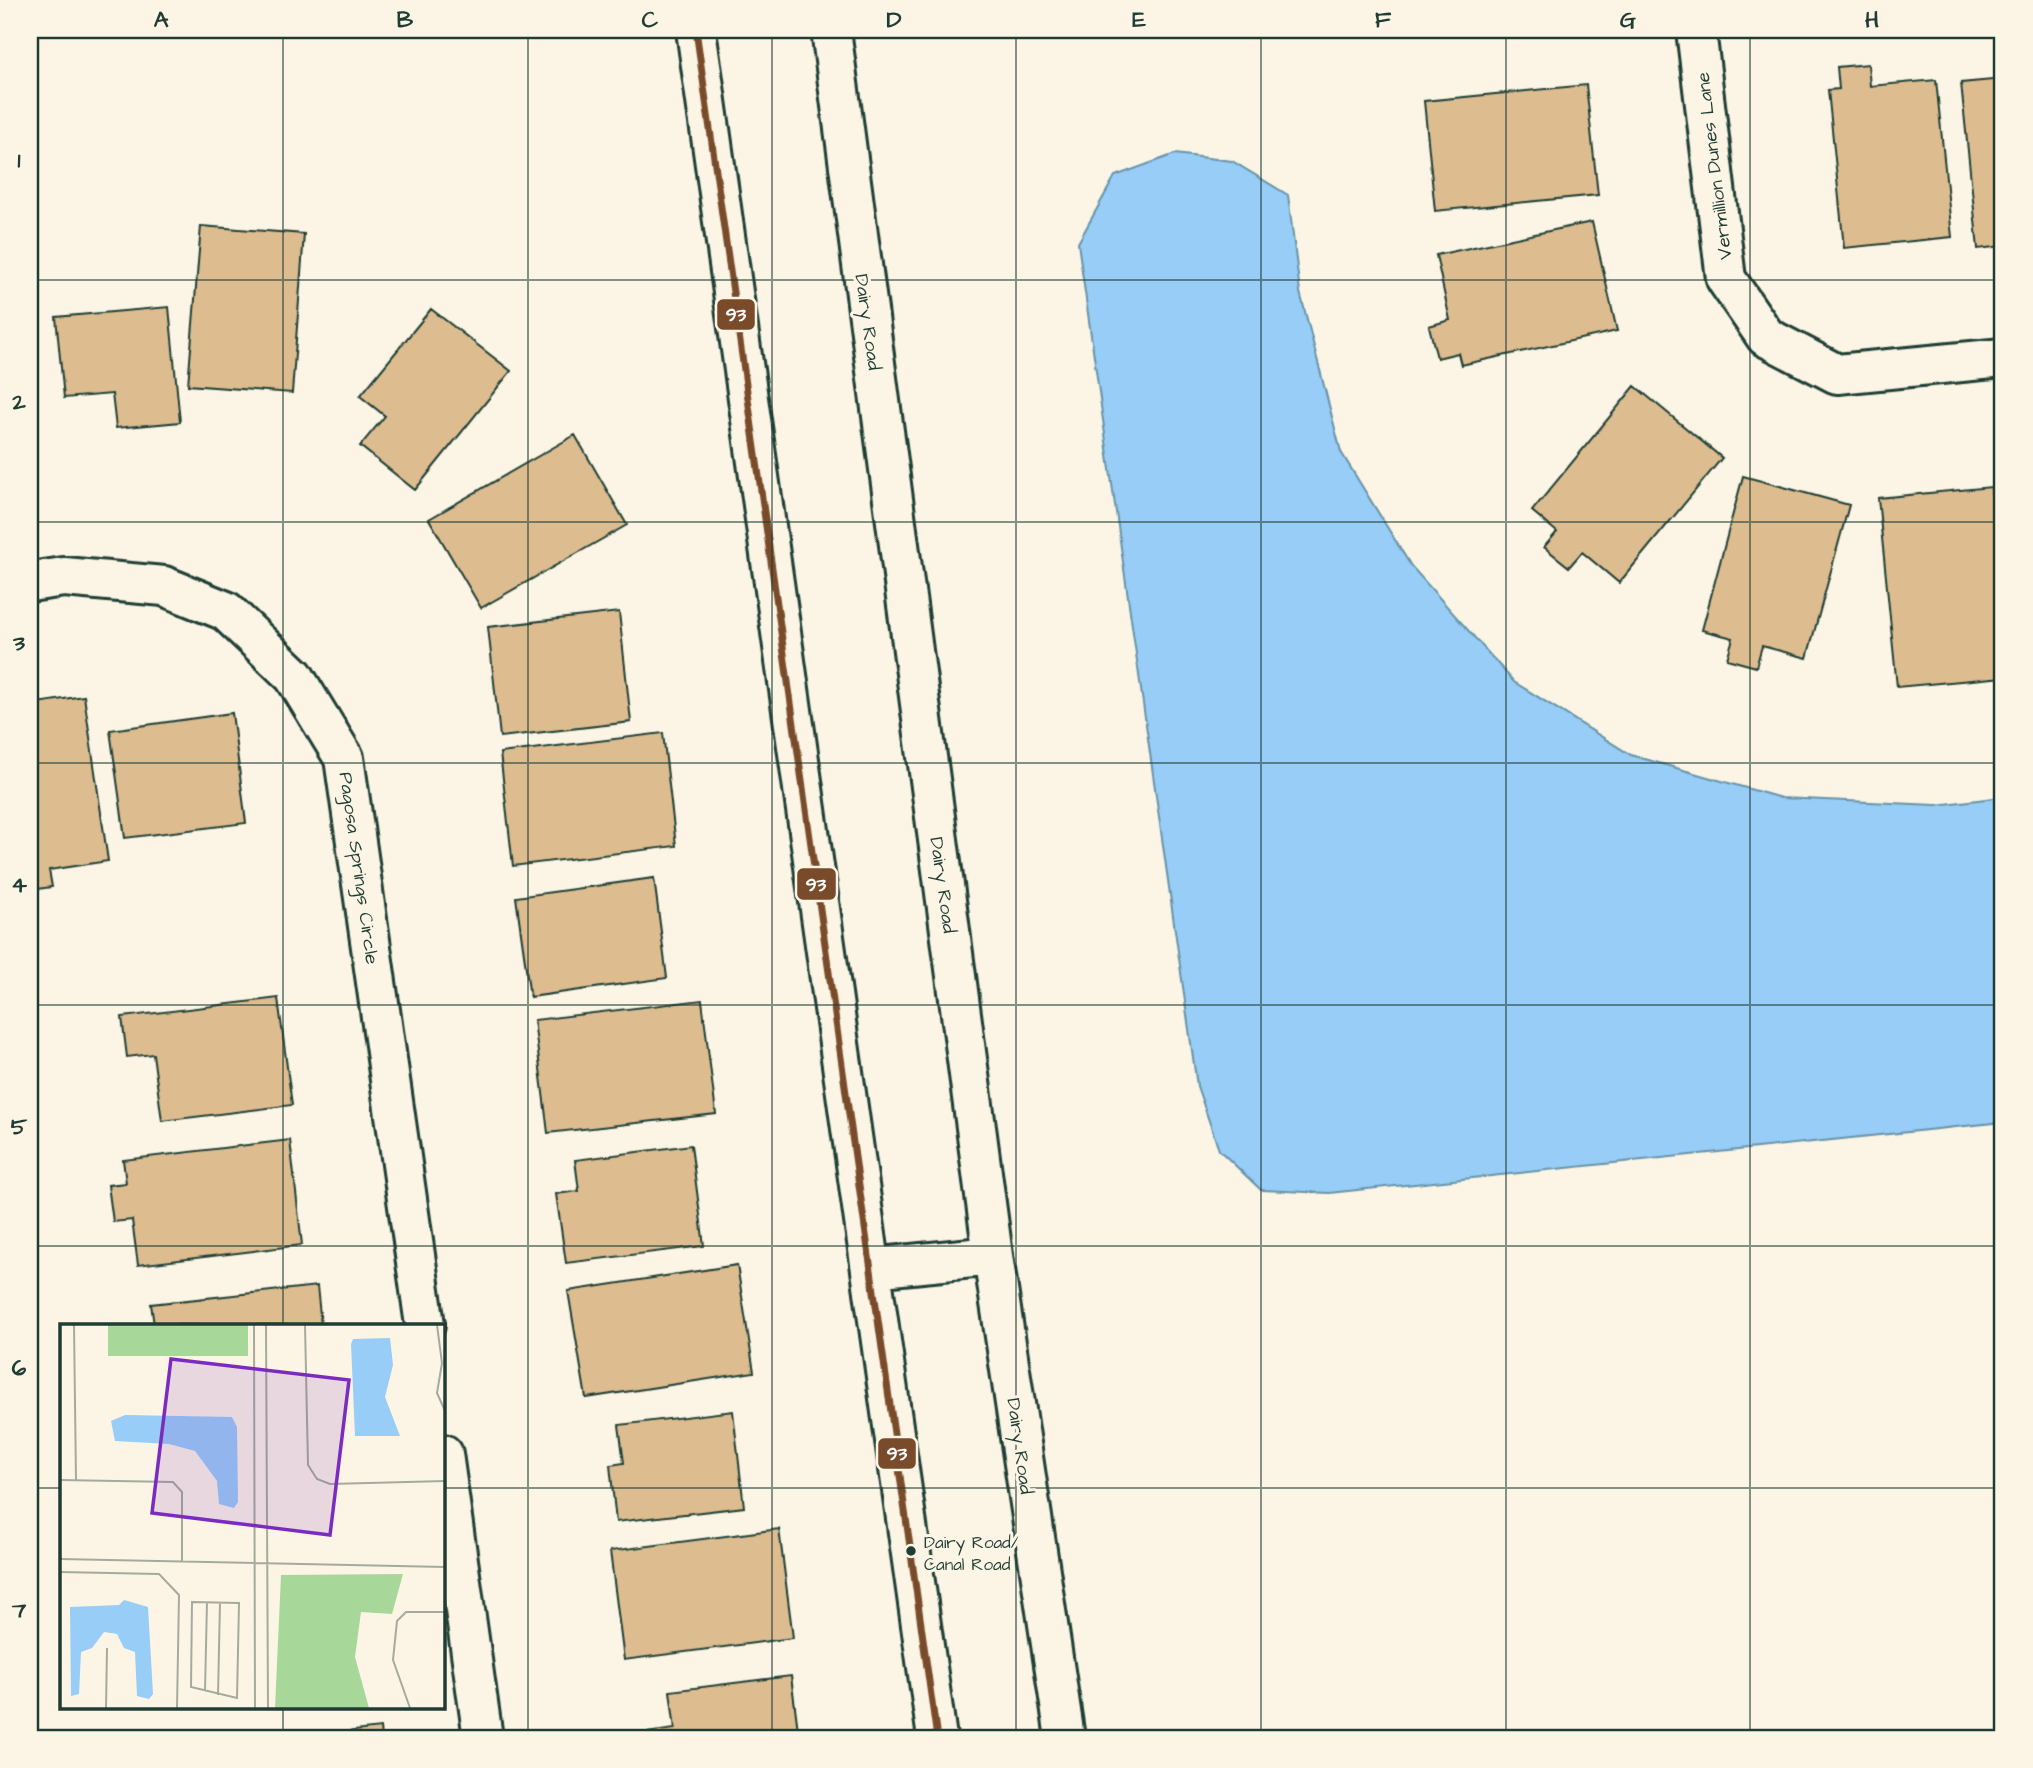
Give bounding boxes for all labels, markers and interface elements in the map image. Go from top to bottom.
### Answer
text: A [154,4,169,36]
text: B [397,4,414,36]
text: C [642,4,659,36]
text: D [887,4,902,36]
text: E [1132,4,1146,36]
text: F [1375,4,1392,36]
text: G [1620,4,1636,36]
text: H [1865,4,1879,36]
street label: Vermillion Dunes Lane [1690,71,1739,261]
text: 1 [18,144,21,176]
street label: Dairy Road [846,272,888,373]
line badge: 93 [716,298,756,331]
text: 93 [726,302,747,329]
text: 2 [11,386,26,418]
text: 3 [12,627,25,659]
street label: Pagosa Springs Circle [331,770,385,966]
street label: Dairy Road [921,835,963,936]
line badge: 93 [796,867,837,901]
text: 4 [11,869,27,901]
text: 93 [806,872,827,899]
text: 5 [11,1111,28,1143]
inset map [60,1324,444,1708]
text: 6 [12,1352,27,1384]
street label: Dairy Road [998,1396,1040,1497]
line badge: 93 [877,1437,917,1470]
text: 93 [887,1441,908,1468]
place label: Dairy Road/ Canal Road [924,1531,1019,1577]
marker: Dairy Road/ Canal Road [904,1544,918,1558]
text: 7 [11,1594,27,1626]

